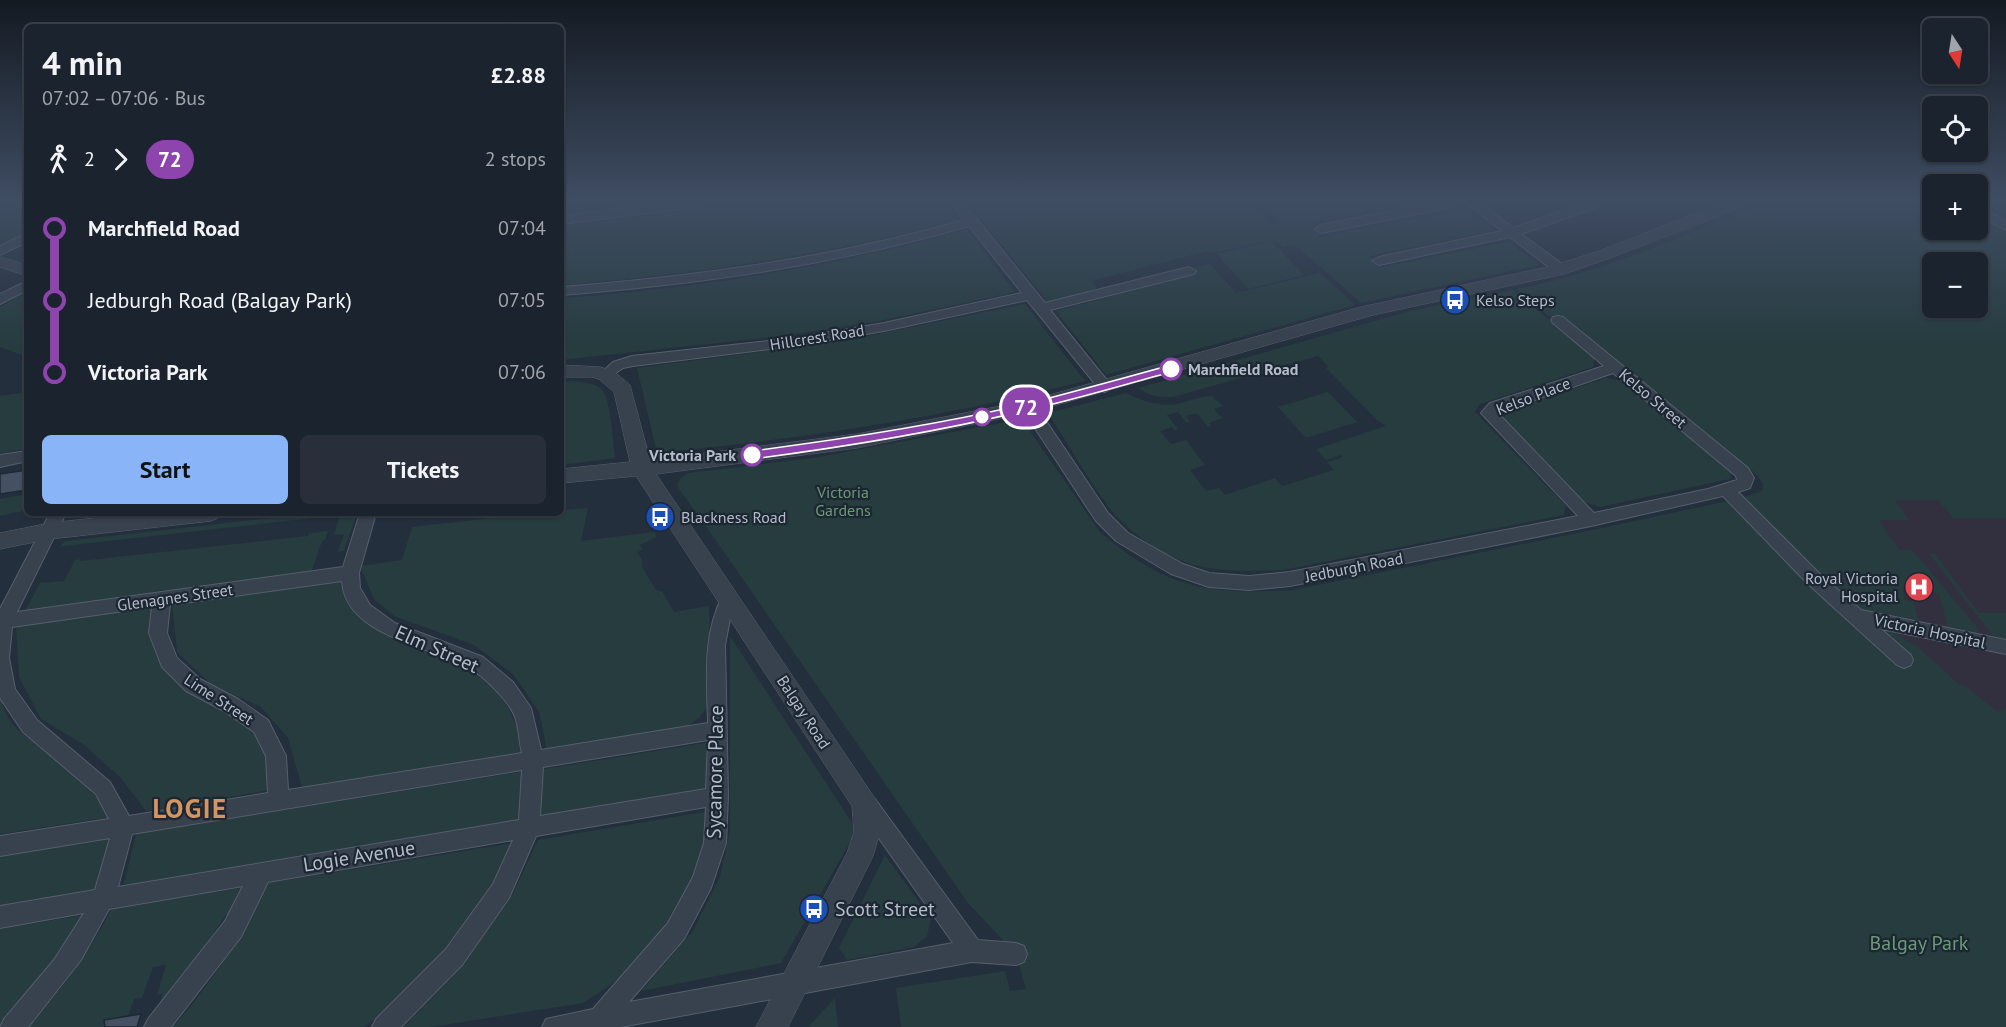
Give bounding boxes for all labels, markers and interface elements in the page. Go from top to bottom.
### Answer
north arrow [1922,18,1988,84]
map controls [1922,18,1988,318]
text: 4 min [42,41,123,84]
text: £2.88 [491,61,546,89]
text: 07:02 – 07:06 · Bus [42,85,206,111]
button: locate [1922,96,1988,162]
icon: walk [42,143,75,176]
icon: forward [104,143,137,176]
text: 2 [84,146,95,172]
text: 72 [158,146,182,173]
text: 2 stops [485,146,546,172]
button: + [1922,174,1988,240]
text: Marchfield Road [88,214,240,242]
text: 07:04 [498,215,546,241]
button: − [1922,252,1988,318]
bus stop icon: Kelso Steps [1439,284,1471,316]
text: Jedburgh Road (Balgay Park) [88,286,352,314]
text: 07:05 [498,287,546,313]
place label: Kelso Steps [1476,290,1555,310]
street label: Hillcrest Road [768,320,866,354]
text: Victoria Park [88,358,208,386]
marker: Marchfield Road [1160,358,1182,380]
text: 07:06 [498,359,546,385]
place label: Marchfield Road [1188,359,1298,379]
street label: Kelso Street [1615,364,1691,432]
street label: Kelso Place [1493,373,1573,419]
line badge: 72 [999,388,1053,426]
text: 72 [1014,394,1038,421]
unlabelled marker [973,408,991,426]
button: Start [42,435,288,504]
button: Tickets [300,435,546,504]
marker: Victoria Park [741,444,763,466]
place label: Victoria Park [648,445,736,465]
park label: Victoria Gardens [815,482,871,520]
bus stop icon: Blackness Road [644,501,676,533]
place label: Blackness Road [681,507,786,527]
street label: Jedburgh Road [1302,548,1405,587]
place label: Royal Victoria Hospital [1805,568,1898,606]
hospital icon: Royal Victoria Hospital [1903,571,1935,603]
street label: Glenagnes Street [116,579,235,615]
street label: Victoria Hospital [1871,609,1988,653]
street label: Elm Street [391,619,483,679]
street label: Lime Street [180,669,258,729]
street label: Balgay Road [773,672,835,752]
street label: Sycamore Place [701,705,729,839]
district label: LOGIE [152,791,228,825]
street label: Logie Avenue [301,834,417,878]
bus stop icon: Scott Street [798,893,830,925]
place label: Scott Street [835,896,935,922]
park label: Balgay Park [1870,930,1969,956]

